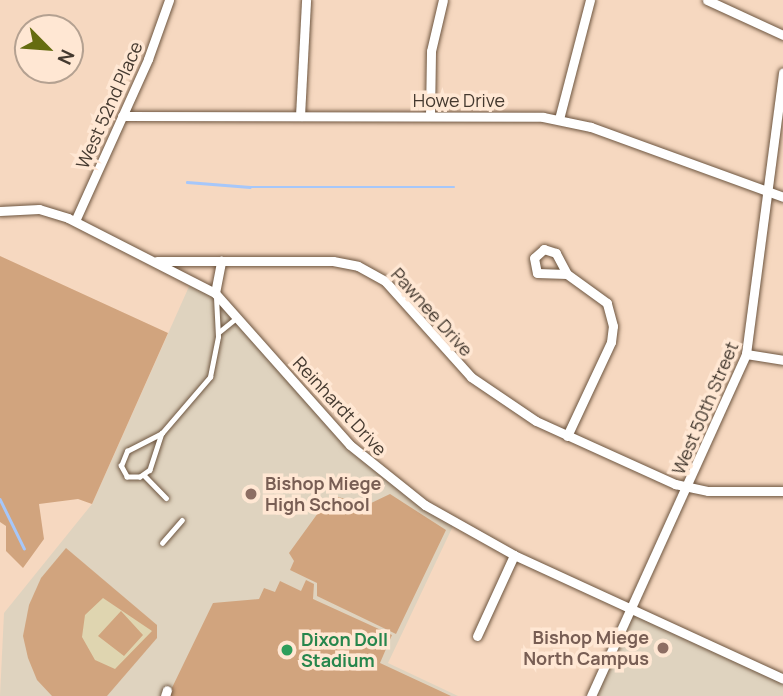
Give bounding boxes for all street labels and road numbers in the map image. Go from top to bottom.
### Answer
street label: West 52nd Place [71,38,147,172]
street label: Howe Drive [413,89,505,111]
street label: Pawnee Drive [387,263,477,361]
street label: West 50th Street [667,338,743,478]
street label: Reinhardt Drive [289,352,391,460]

